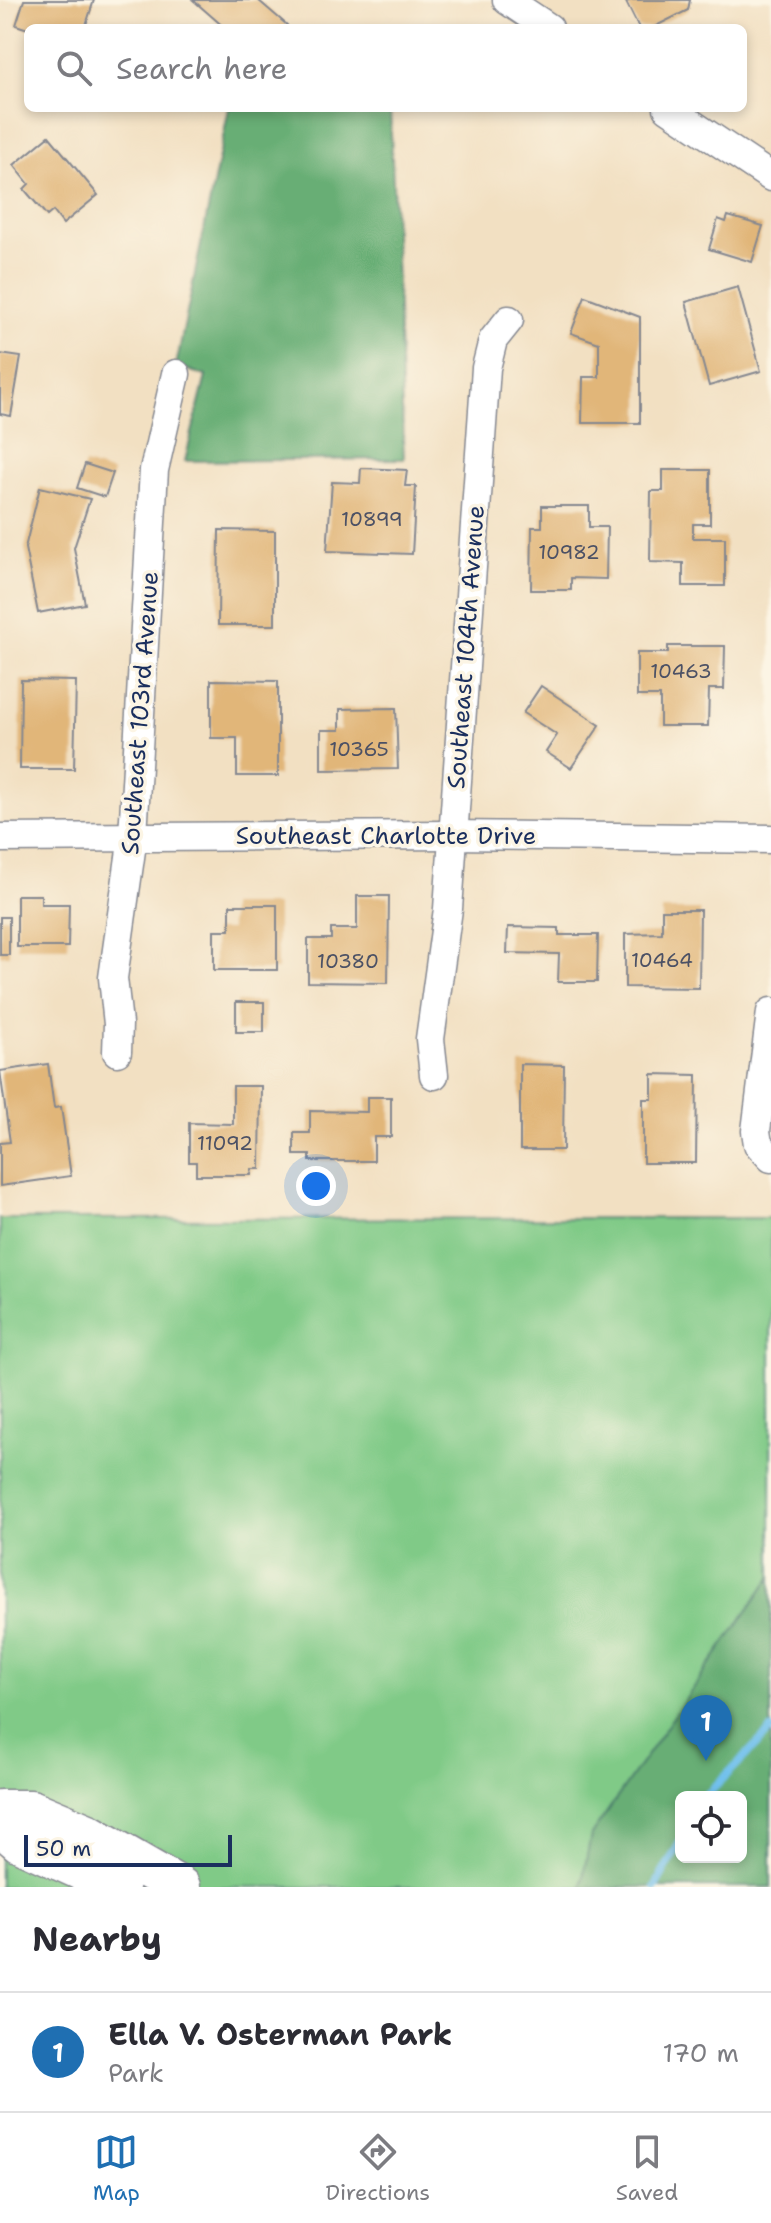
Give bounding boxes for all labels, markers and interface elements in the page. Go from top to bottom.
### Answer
search box [24,24,747,112]
icon: search [52,46,96,90]
text: Search here [116,48,287,89]
street label: Southeast 104th Avenue [440,504,492,790]
house number: 10899 [341,506,403,532]
house number: 10982 [538,539,600,565]
street label: Southeast 103rd Avenue [114,570,166,856]
house number: 10463 [650,658,712,684]
house number: 10365 [329,736,389,762]
street label: Southeast Charlotte Drive [236,820,536,852]
house number: 10464 [631,947,693,973]
house number: 10380 [317,948,379,974]
house number: 11092 [197,1130,253,1156]
your location [296,1166,336,1206]
pin: 1 [680,1695,732,1761]
map controls [675,1791,747,1863]
button: locate [675,1791,747,1863]
scale bar [24,1831,232,1867]
text: 50 m [36,1834,91,1863]
text: Nearby [32,1916,162,1962]
text: Ella V. Osterman Park [108,2014,452,2055]
text: 1 [52,2035,64,2070]
text: 170 m [662,2035,739,2070]
text: Park [108,2055,164,2090]
tab: Map [93,2130,140,2207]
tab: Directions [325,2130,430,2207]
tab: Saved [616,2130,678,2207]

